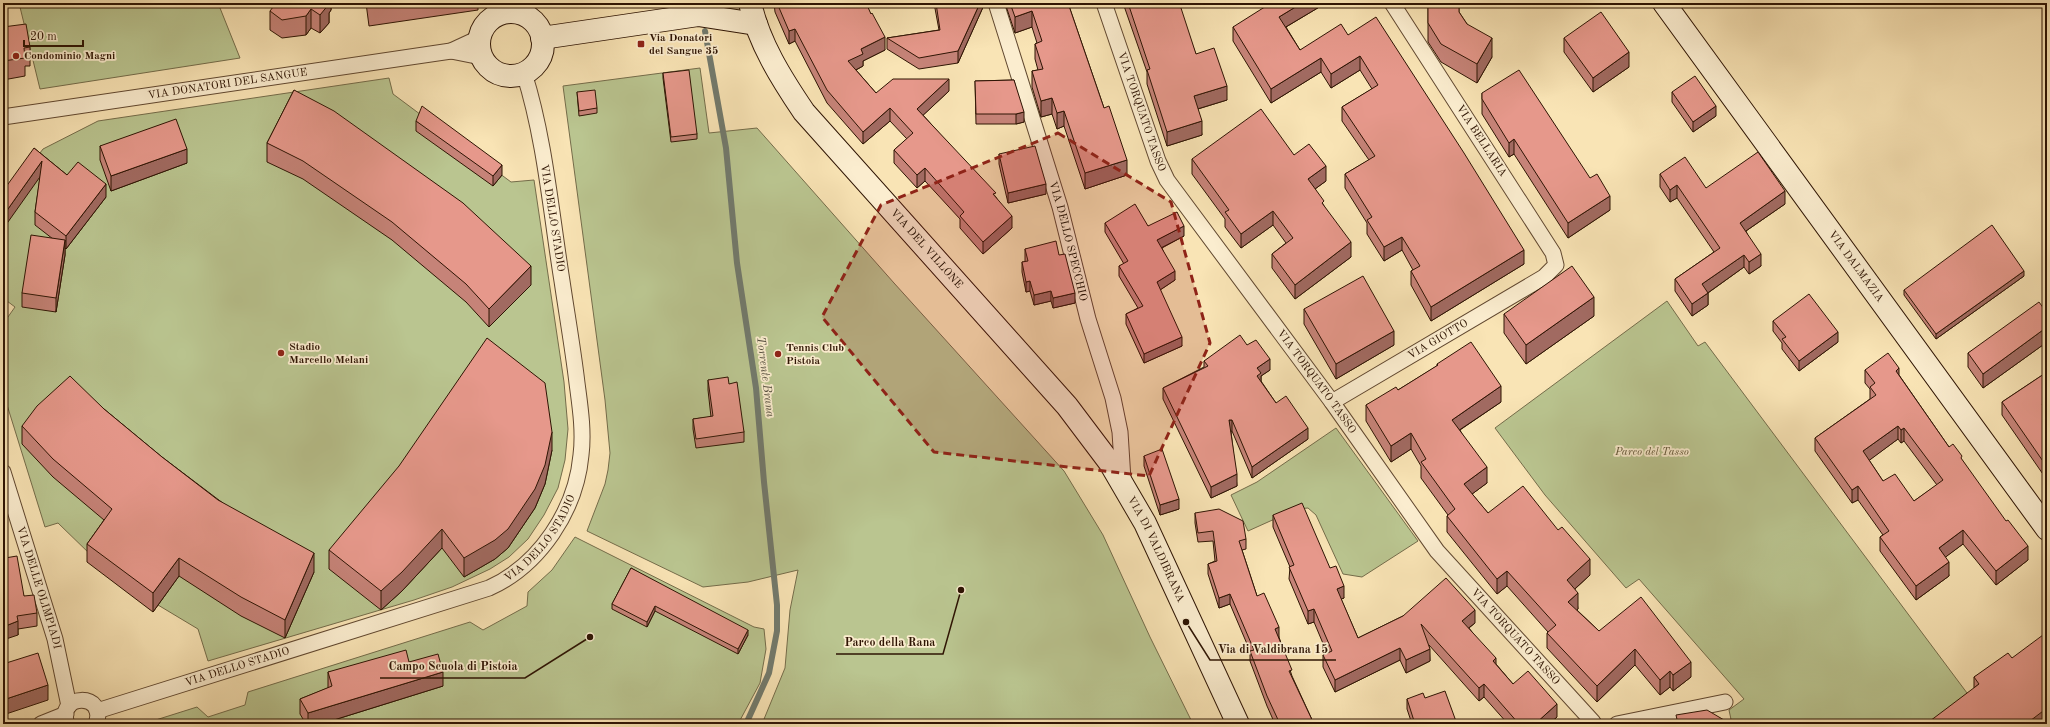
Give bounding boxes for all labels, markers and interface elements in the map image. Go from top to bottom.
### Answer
scale bar [24,22,83,48]
text: 20 m [30,31,57,43]
place label: Via Donatori del Sangue 35 [649,33,718,57]
marker: Via Donatori del Sangue 35 [636,39,646,49]
street label: VIA TORQUATO TASSO [1116,50,1168,174]
marker: Condominio Magni [11,51,21,61]
place label: Condominio Magni [24,51,115,62]
street label: VIA DONATORI DEL SANGUE [147,67,308,101]
street label: VIA BELLARIA [1454,103,1509,179]
street label: VIA DELLO STADIO [538,163,566,273]
street label: VIA DELLO SPECCHIO [1047,180,1089,303]
street label: VIA DEL VILLONE [888,207,965,291]
street label: VIA DALMAZIA [1826,229,1886,305]
street label: VIA GIOTTO [1406,317,1470,361]
street label: VIA TORQUATO TASSO [1275,328,1358,436]
water label: Torrente Brana [754,336,776,419]
place label: Stadio Marcello Melani [289,342,368,366]
place label: Tennis Club Pistoia [786,343,844,367]
marker: Stadio Marcello Melani [276,348,286,358]
marker: Tennis Club Pistoia [773,349,783,359]
park label: Parco del Tasso [1614,447,1689,458]
street label: VIA DELLO STADIO [502,493,577,584]
street label: VIA DI VALDIBRANA [1125,494,1187,604]
street label: VIA DELLE OLIMPIADI [15,525,62,650]
street label: VIA TORQUATO TASSO [1469,587,1562,687]
callout: Parco della Rana [836,630,943,654]
callout: Via di Valdibrana 15 [1210,636,1336,660]
text: Parco della Rana [845,637,935,649]
text: Via di Valdibrana 15 [1218,643,1328,656]
street label: VIA DELLO STADIO [184,645,291,689]
callout: Campo Scuola di Pistoia [380,654,525,678]
text: Campo Scuola di Pistoia [389,661,517,673]

